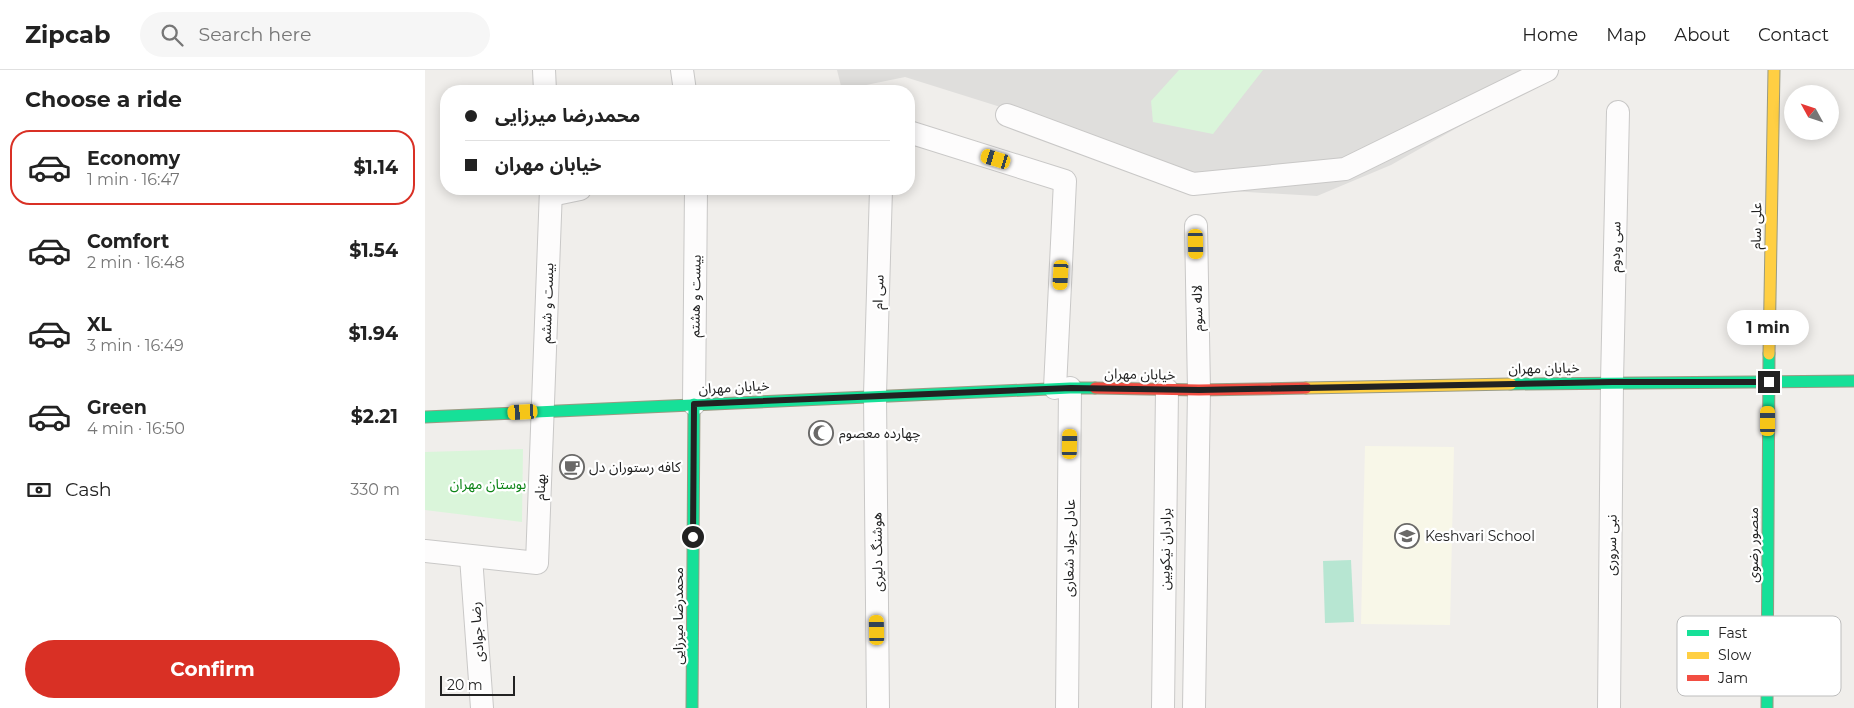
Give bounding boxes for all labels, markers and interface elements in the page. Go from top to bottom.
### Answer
search box [140,12,490,57]
text: Zipcab [25,20,110,49]
icon: search [158,21,186,49]
text: Search here [198,23,311,46]
text: Home [1522,24,1578,46]
text: Map [1606,24,1646,46]
text: About [1674,24,1730,46]
text: Contact [1758,24,1829,46]
north arrow [1784,85,1839,140]
map controls [1784,85,1839,140]
text: Choose a ride [25,86,182,113]
text: محمدرضا میرزایی [495,104,640,127]
icon: car [27,145,72,190]
text: Economy [87,147,180,170]
car [979,147,1012,171]
text: خیابان مهران [495,153,602,176]
text: $1.14 [353,156,398,179]
text: 1 min · 16:47 [87,170,180,189]
street label: علی سام [1747,202,1767,250]
street label: سی ودوم [1606,221,1626,273]
icon: car [27,228,72,273]
car [1188,229,1203,259]
text: Comfort [87,230,169,253]
text: $1.54 [349,239,398,262]
text: 2 min · 16:48 [87,253,185,272]
street label: بیست و هشتم [685,254,707,338]
car [1052,260,1069,290]
street label: بیست و ششم [537,262,559,344]
street label: سی ام [868,274,890,310]
street label: لاله سوم [1188,284,1208,331]
callout: 1 min [1728,310,1810,344]
icon: car [27,311,72,356]
text: XL [87,313,112,336]
text: 1 min [1746,318,1790,337]
text: $1.94 [348,322,398,345]
text: 3 min · 16:49 [87,336,184,355]
street label: خیابان مهران [1508,358,1580,378]
street label: خیابان مهران [1104,364,1176,384]
route end [1758,371,1780,393]
street label: خیابان مهران [698,376,770,398]
icon: car [27,394,72,439]
text: Green [87,396,147,419]
car [507,404,538,420]
text: $2.21 [351,405,398,428]
car [1760,406,1775,436]
text: 4 min · 16:50 [87,419,185,438]
mosque icon: چهارده معصوم [808,420,834,446]
place label: چهارده معصوم [839,424,920,444]
car [1062,429,1077,459]
cafe icon: کافه رستوران دل [559,454,585,480]
place label: کافه رستوران دل [589,458,681,476]
street label: بهنام [531,473,551,501]
park label: بوستان مهران [450,475,526,493]
icon: cash [25,476,53,504]
text: Cash [65,478,112,501]
text: 330 m [350,480,400,499]
street label: عادل جواد شعاری [1059,499,1079,597]
street label: برادران نیکوبین [1155,507,1175,590]
street label: منصور رضوی [1744,507,1762,583]
street label: هوشنگ دلیری [867,512,887,592]
street label: نبی سروری [1601,514,1621,576]
school or university icon: Keshvari School [1394,523,1420,549]
route start [682,526,704,548]
place label: Keshvari School [1425,527,1535,545]
street label: محمدرضا میرزایی [669,567,687,665]
street label: رضا جوادی [466,601,488,663]
car [869,615,884,645]
legend [1677,616,1841,696]
text: Fast [1718,624,1748,642]
button: Confirm [25,640,400,698]
text: Slow [1718,646,1752,664]
text: Jam [1717,669,1748,687]
scale bar [440,673,515,696]
text: 20 m [447,676,483,694]

